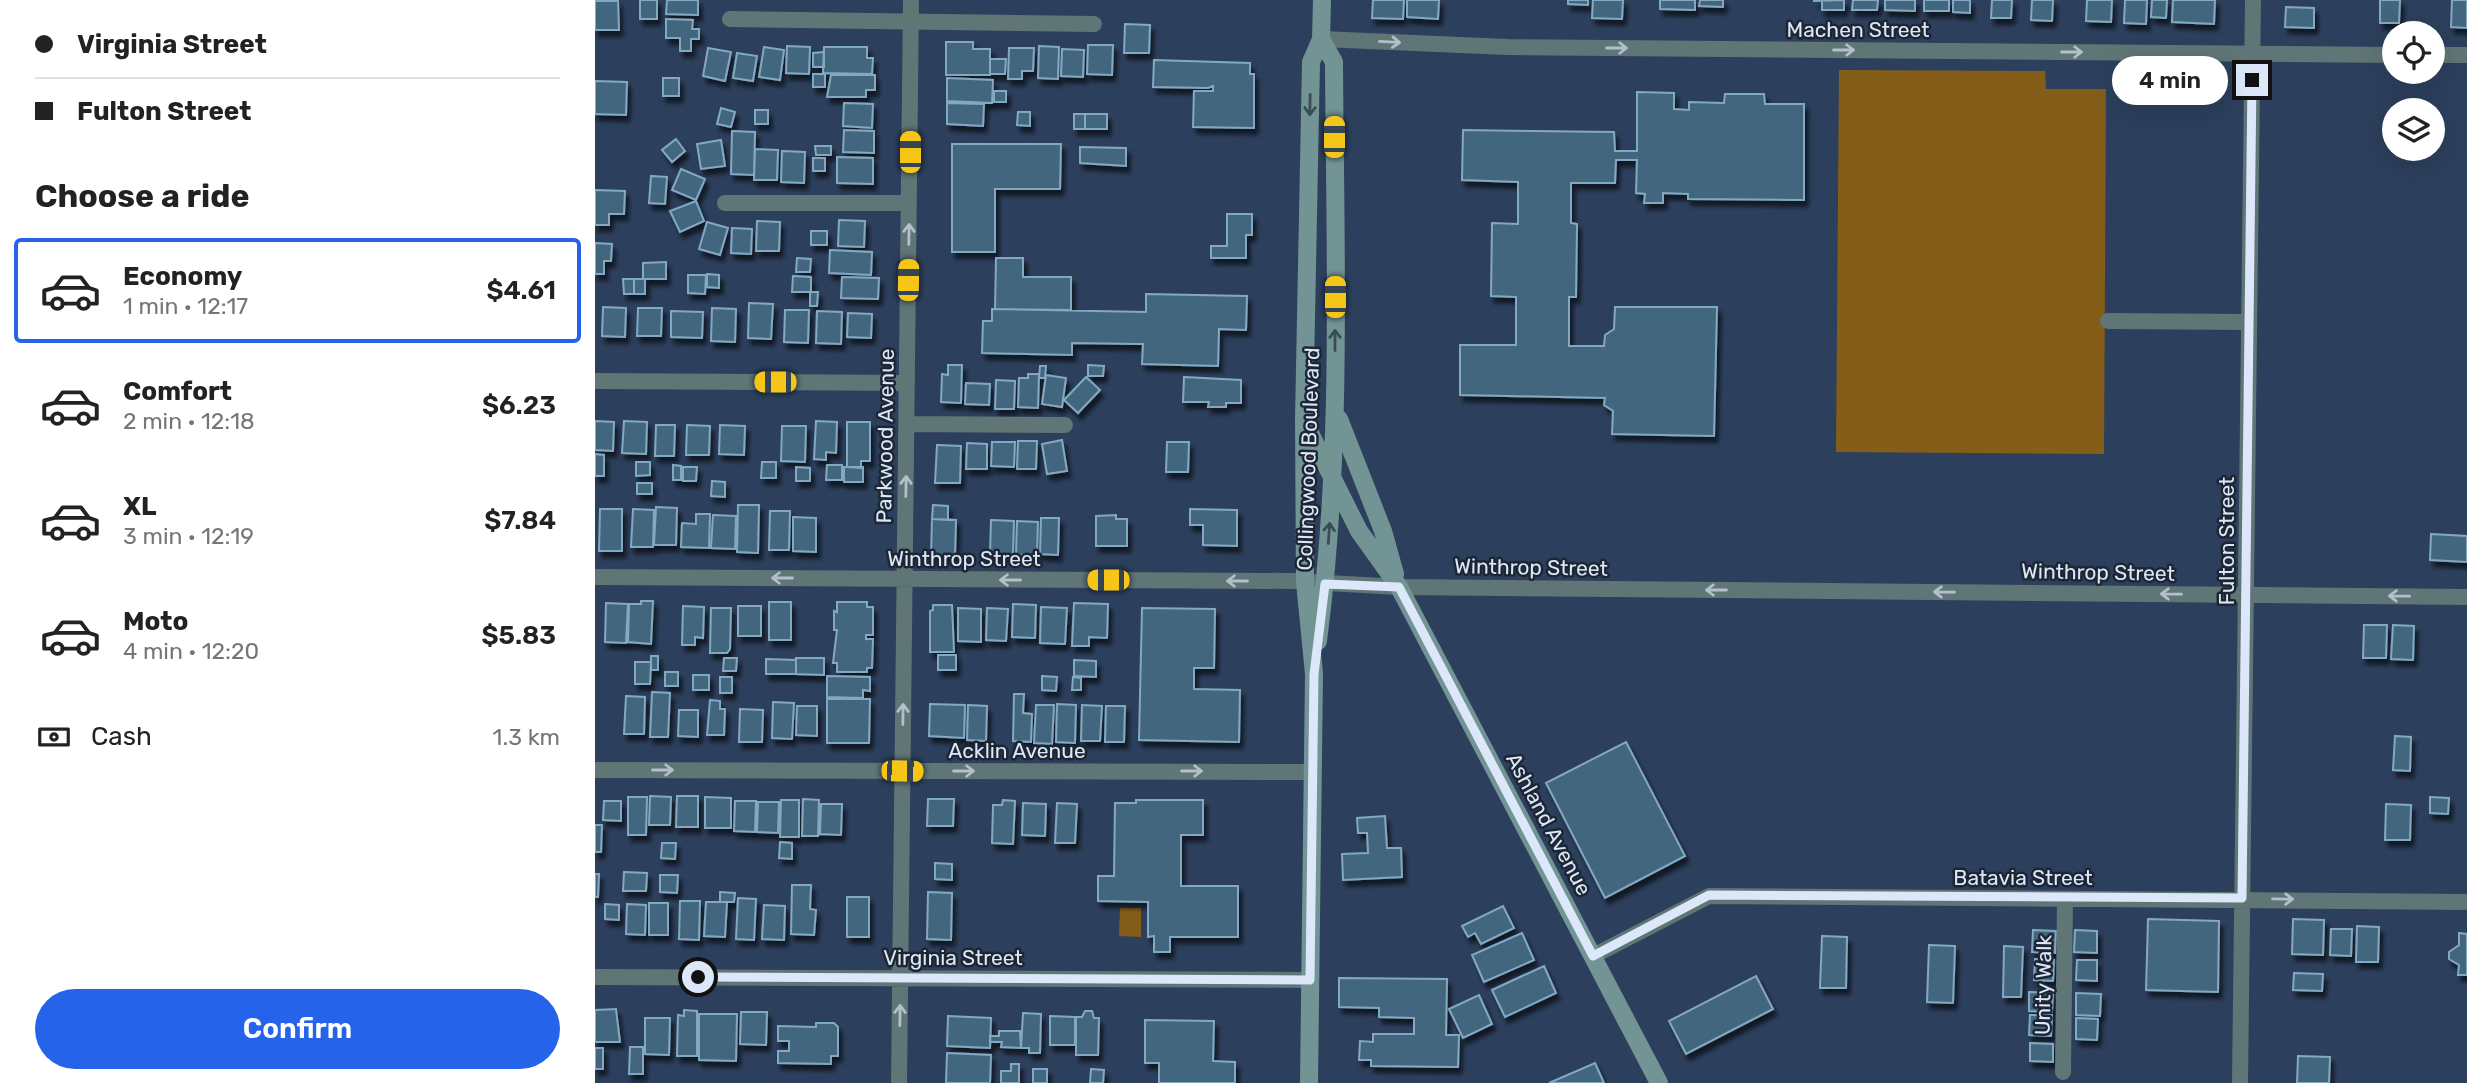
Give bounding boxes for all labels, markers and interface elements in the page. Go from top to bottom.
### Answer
street label: Machen Street [1787,17,1930,42]
map controls [2382,21,2445,161]
button: locate [2382,21,2445,84]
text: Virginia Street [77,29,267,60]
one-way arrow [1378,36,1400,49]
one-way arrow [1605,41,1628,55]
one-way arrow [1833,43,1856,57]
one-way arrow [2060,45,2083,59]
callout: 4 min [2112,56,2227,104]
route end [2236,64,2268,96]
text: 4 min [2139,66,2201,94]
one-way arrow [1303,93,1317,116]
text: Fulton Street [77,96,251,127]
button: layers [2382,98,2445,161]
car [1324,116,1345,158]
car [900,131,921,173]
text: Choose a ride [35,177,249,215]
one-way arrow [902,223,915,246]
icon: car [39,259,102,322]
car [898,259,919,301]
text: Economy [123,261,242,292]
text: $4.61 [486,275,556,306]
car [1325,276,1346,318]
text: 1 min · 12:17 [123,292,248,320]
one-way arrow [1328,329,1342,352]
street label: Collingwood Boulevard [1292,347,1324,571]
street label: Parkwood Avenue [871,348,899,524]
car [755,372,797,393]
icon: car [39,374,102,437]
text: Comfort [123,376,232,407]
text: $6.23 [482,390,556,421]
text: 2 min · 12:18 [123,407,255,435]
one-way arrow [899,475,912,498]
street label: Fulton Street [2214,477,2239,605]
icon: car [39,489,102,552]
text: XL [123,491,156,522]
text: $7.84 [484,505,556,536]
text: 3 min · 12:19 [123,522,254,550]
one-way arrow [1323,523,1336,545]
street label: Winthrop Street [887,546,1041,571]
street label: Winthrop Street [1454,553,1608,581]
street label: Winthrop Street [2021,558,2175,586]
car [1088,570,1130,591]
one-way arrow [771,571,794,585]
one-way arrow [999,573,1022,587]
one-way arrow [1226,574,1249,588]
one-way arrow [1705,583,1728,597]
one-way arrow [1933,585,1956,599]
one-way arrow [2160,587,2183,601]
one-way arrow [2388,589,2411,603]
icon: car [39,604,102,667]
text: Moto [123,606,188,637]
text: $5.83 [482,620,556,651]
text: 4 min · 12:20 [123,637,259,665]
one-way arrow [896,703,909,726]
icon: cash [35,718,73,756]
text: Cash [91,721,152,752]
text: 1.3 km [493,723,560,751]
street label: Acklin Avenue [948,738,1086,763]
street label: Ashland Avenue [1501,749,1597,899]
car [881,760,924,782]
one-way arrow [651,763,674,777]
one-way arrow [952,764,975,778]
one-way arrow [1180,764,1203,778]
street label: Batavia Street [1953,865,2093,890]
one-way arrow [2271,892,2294,906]
street label: Unity Walk [2030,934,2056,1035]
street label: Virginia Street [883,945,1023,970]
route start [682,961,714,993]
button: Confirm [35,989,560,1069]
one-way arrow [893,1004,907,1027]

